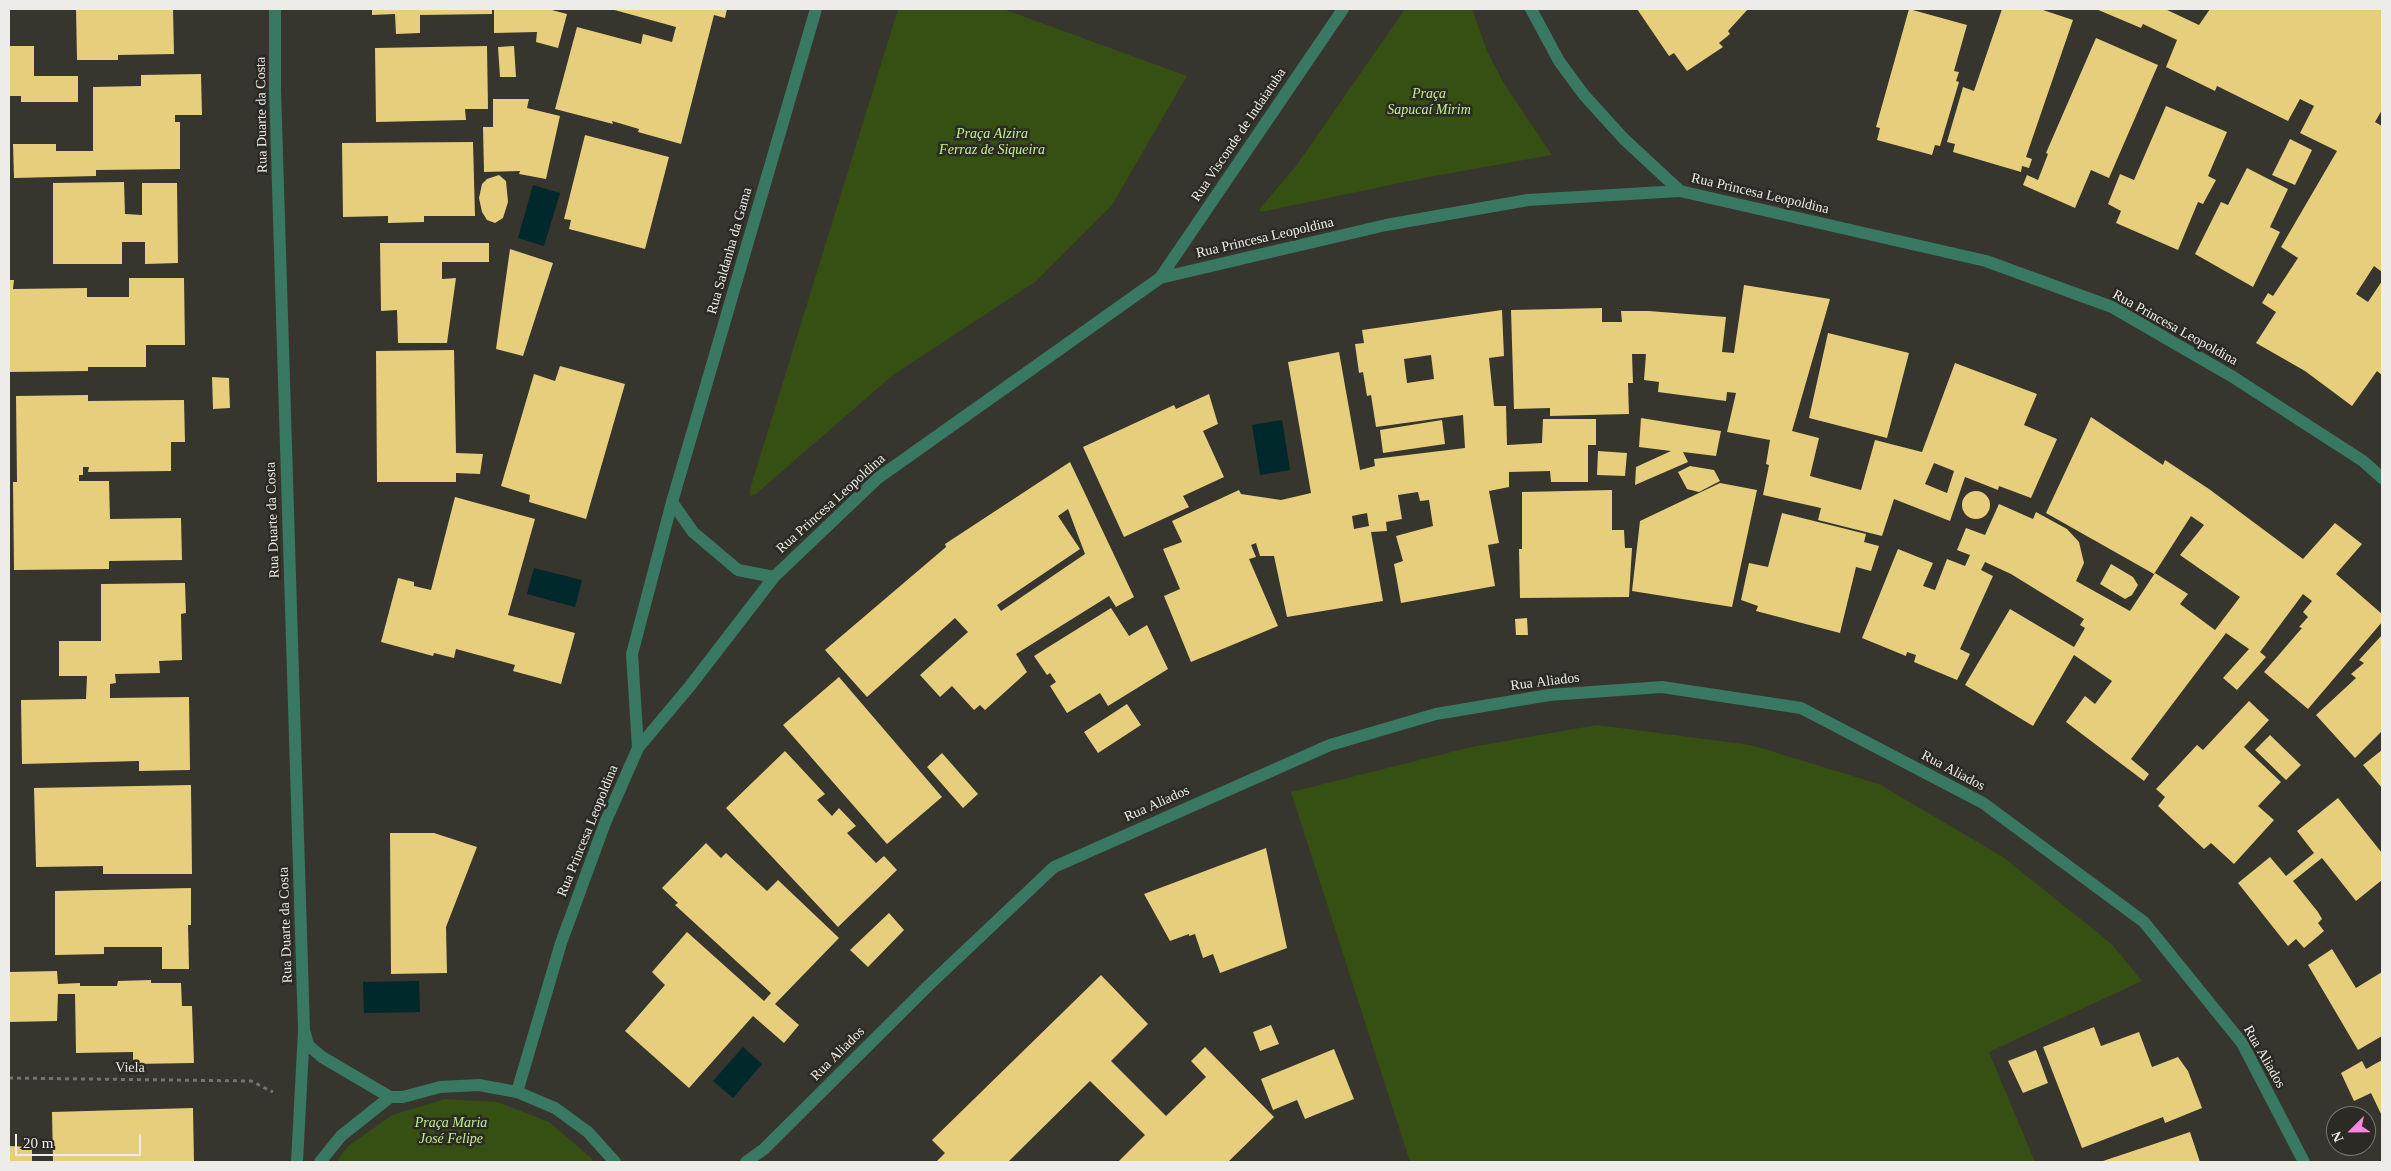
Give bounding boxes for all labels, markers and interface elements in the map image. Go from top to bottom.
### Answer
street label: Rua Duarte da Costa [253,57,271,173]
street label: Rua Visconde de Indaiatuba [1188,65,1290,205]
park label: Praça Sapucaí Mirim [1387,86,1471,118]
park label: Praça Alzira Ferraz de Siqueira [939,126,1045,158]
street label: Rua Princesa Leopoldina [1690,170,1830,218]
street label: Rua Saldanha da Gama [704,186,756,316]
street label: Rua Princesa Leopoldina [1195,214,1335,262]
street label: Rua Princesa Leopoldina [2109,287,2241,369]
street label: Rua Princesa Leopoldina [773,451,889,557]
street label: Rua Duarte da Costa [263,462,283,578]
street label: Rua Aliados [1509,669,1581,695]
street label: Rua Aliados [1918,747,1988,795]
street label: Rua Princesa Leopoldina [554,763,622,899]
street label: Rua Aliados [1122,782,1192,826]
street label: Rua Duarte da Costa [276,867,296,983]
street label: Rua Aliados [807,1023,869,1085]
street label: Rua Aliados [2239,1023,2289,1091]
street label: Viela [115,1059,145,1077]
north arrow [2326,1106,2376,1156]
park label: Praça Maria José Felipe [415,1115,487,1148]
scale bar [18,1124,144,1156]
text: N [2329,1129,2347,1144]
text: 20 m [23,1135,53,1151]

